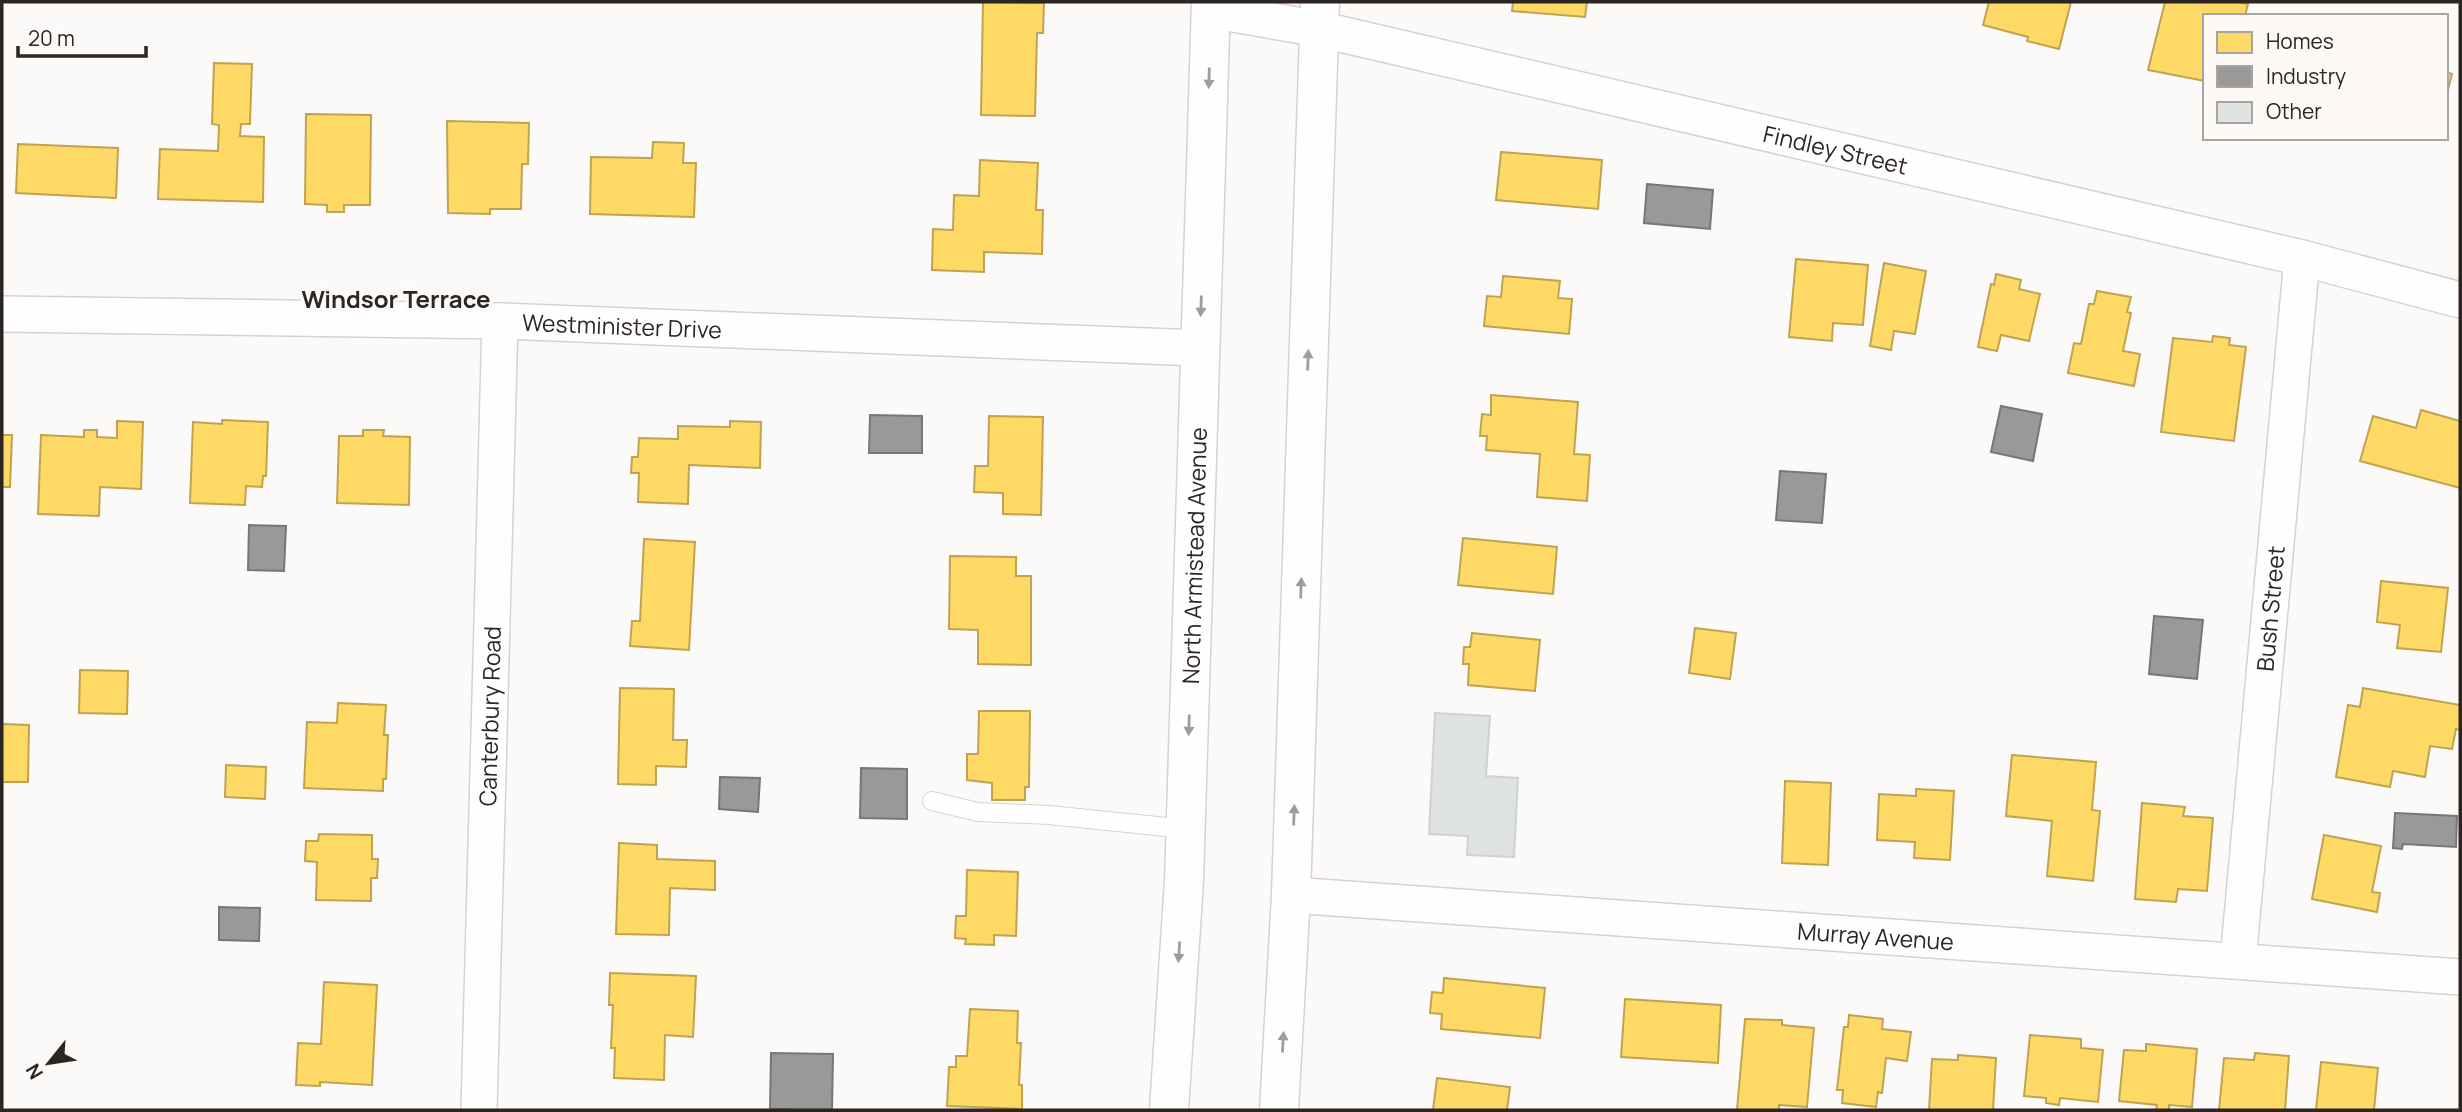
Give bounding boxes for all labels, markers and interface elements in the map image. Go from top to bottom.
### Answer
scale bar [18,14,145,58]
legend [2203,14,2448,140]
text: 20 m [28,24,75,52]
text: Homes [2266,27,2334,55]
text: Industry [2266,62,2346,90]
one-way arrow [1203,68,1214,90]
text: Other [2266,97,2322,125]
street label: Findley Street [1760,117,1911,182]
district label: Windsor Terrace [301,282,491,315]
one-way arrow [1196,295,1207,317]
street label: Westminister Drive [521,306,722,346]
one-way arrow [1303,349,1314,371]
street label: North Armistead Avenue [1174,427,1214,684]
street label: Bush Street [2248,544,2292,673]
one-way arrow [1296,576,1307,598]
street label: Canterbury Road [471,626,508,807]
one-way arrow [1183,714,1194,736]
one-way arrow [1288,804,1300,826]
street label: Murray Avenue [1796,915,1955,957]
one-way arrow [1174,941,1185,963]
north arrow [14,1028,84,1098]
one-way arrow [1278,1031,1289,1053]
text: N [20,1059,49,1084]

